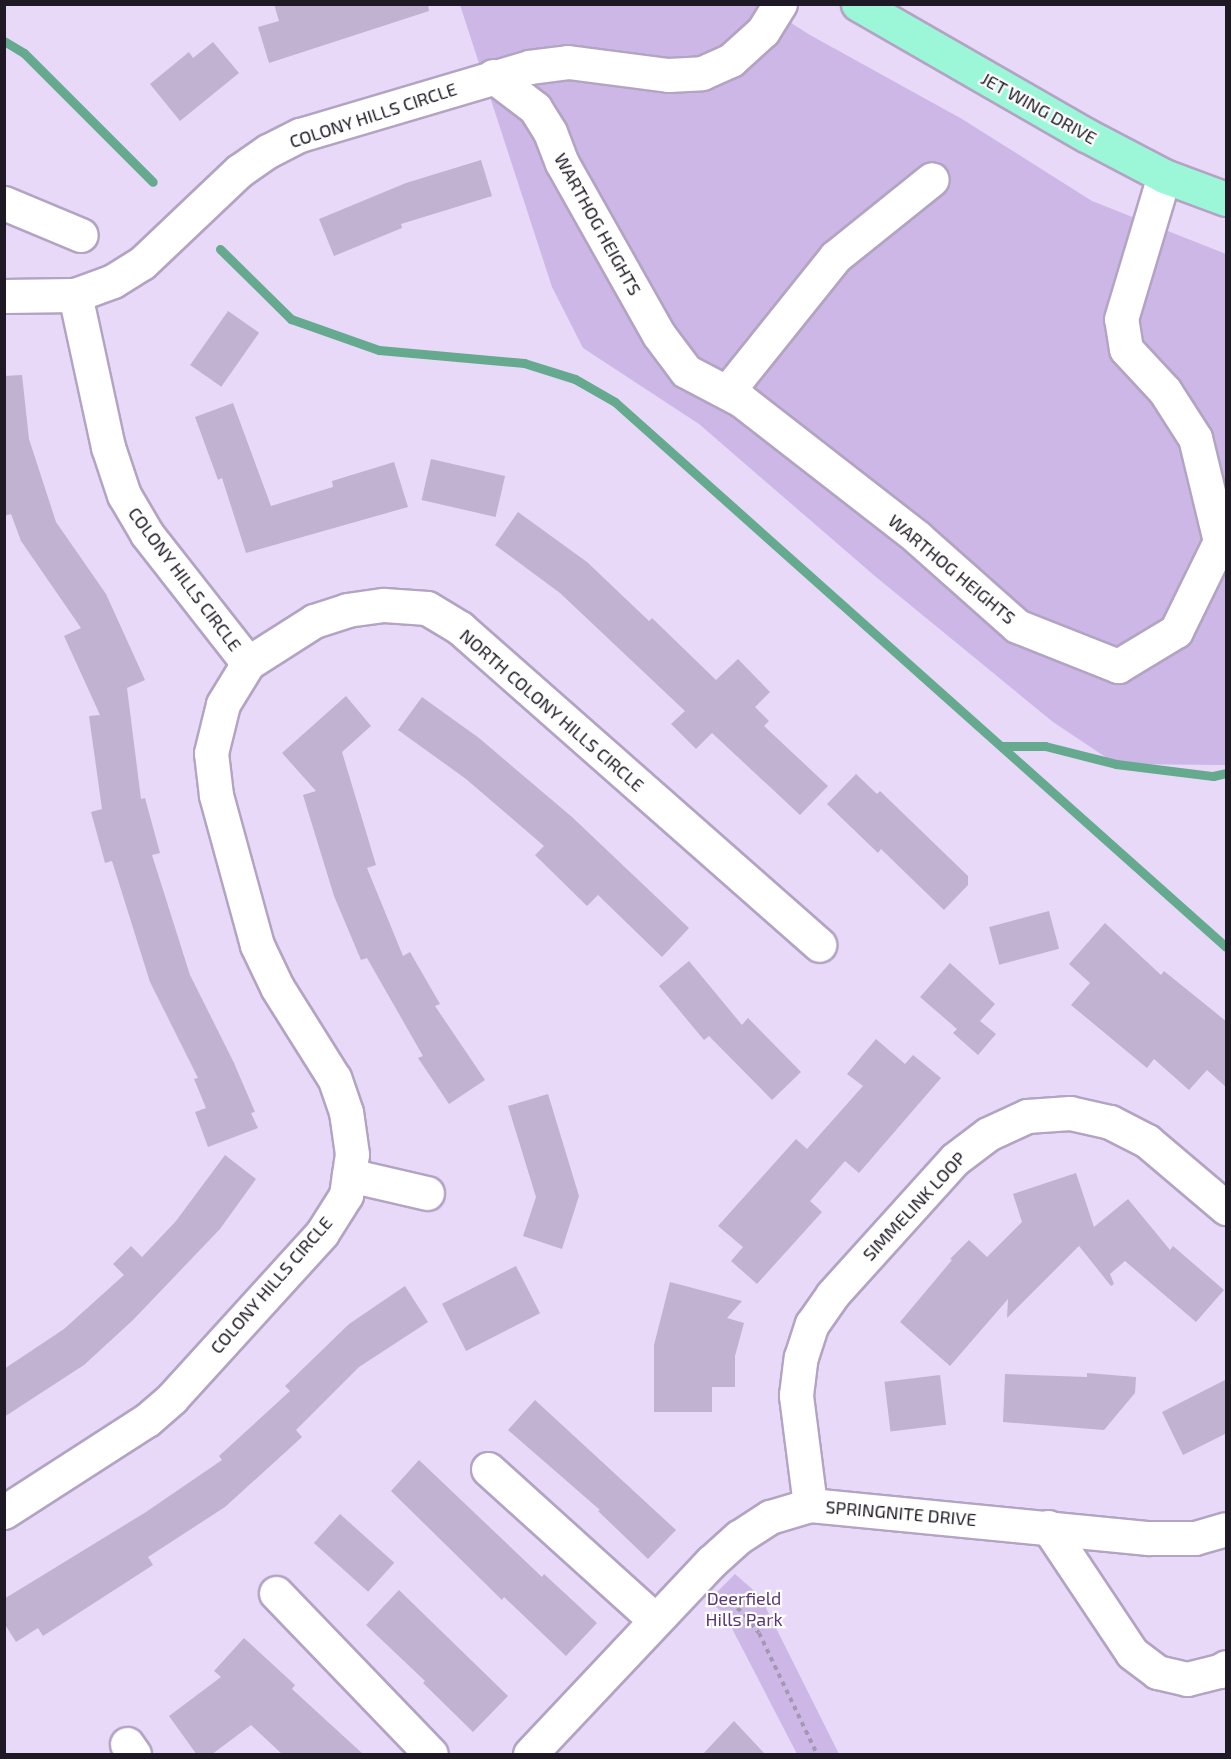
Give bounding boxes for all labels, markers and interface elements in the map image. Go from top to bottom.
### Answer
street label: JET WING DRIVE [977,67,1101,149]
street label: COLONY HILLS CIRCLE [286,78,460,152]
street label: WARTHOG HEIGHTS [550,149,646,299]
street label: COLONY HILLS CIRCLE [124,503,246,655]
street label: WARTHOG HEIGHTS [884,510,1020,628]
street label: NORTH COLONY HILLS CIRCLE [455,624,649,796]
street label: SIMMELINK LOOP [858,1147,970,1265]
street label: COLONY HILLS CIRCLE [205,1212,337,1358]
street label: SPRINGNITE DRIVE [825,1496,977,1530]
park label: Deerfield Hills Park [705,1588,783,1630]

